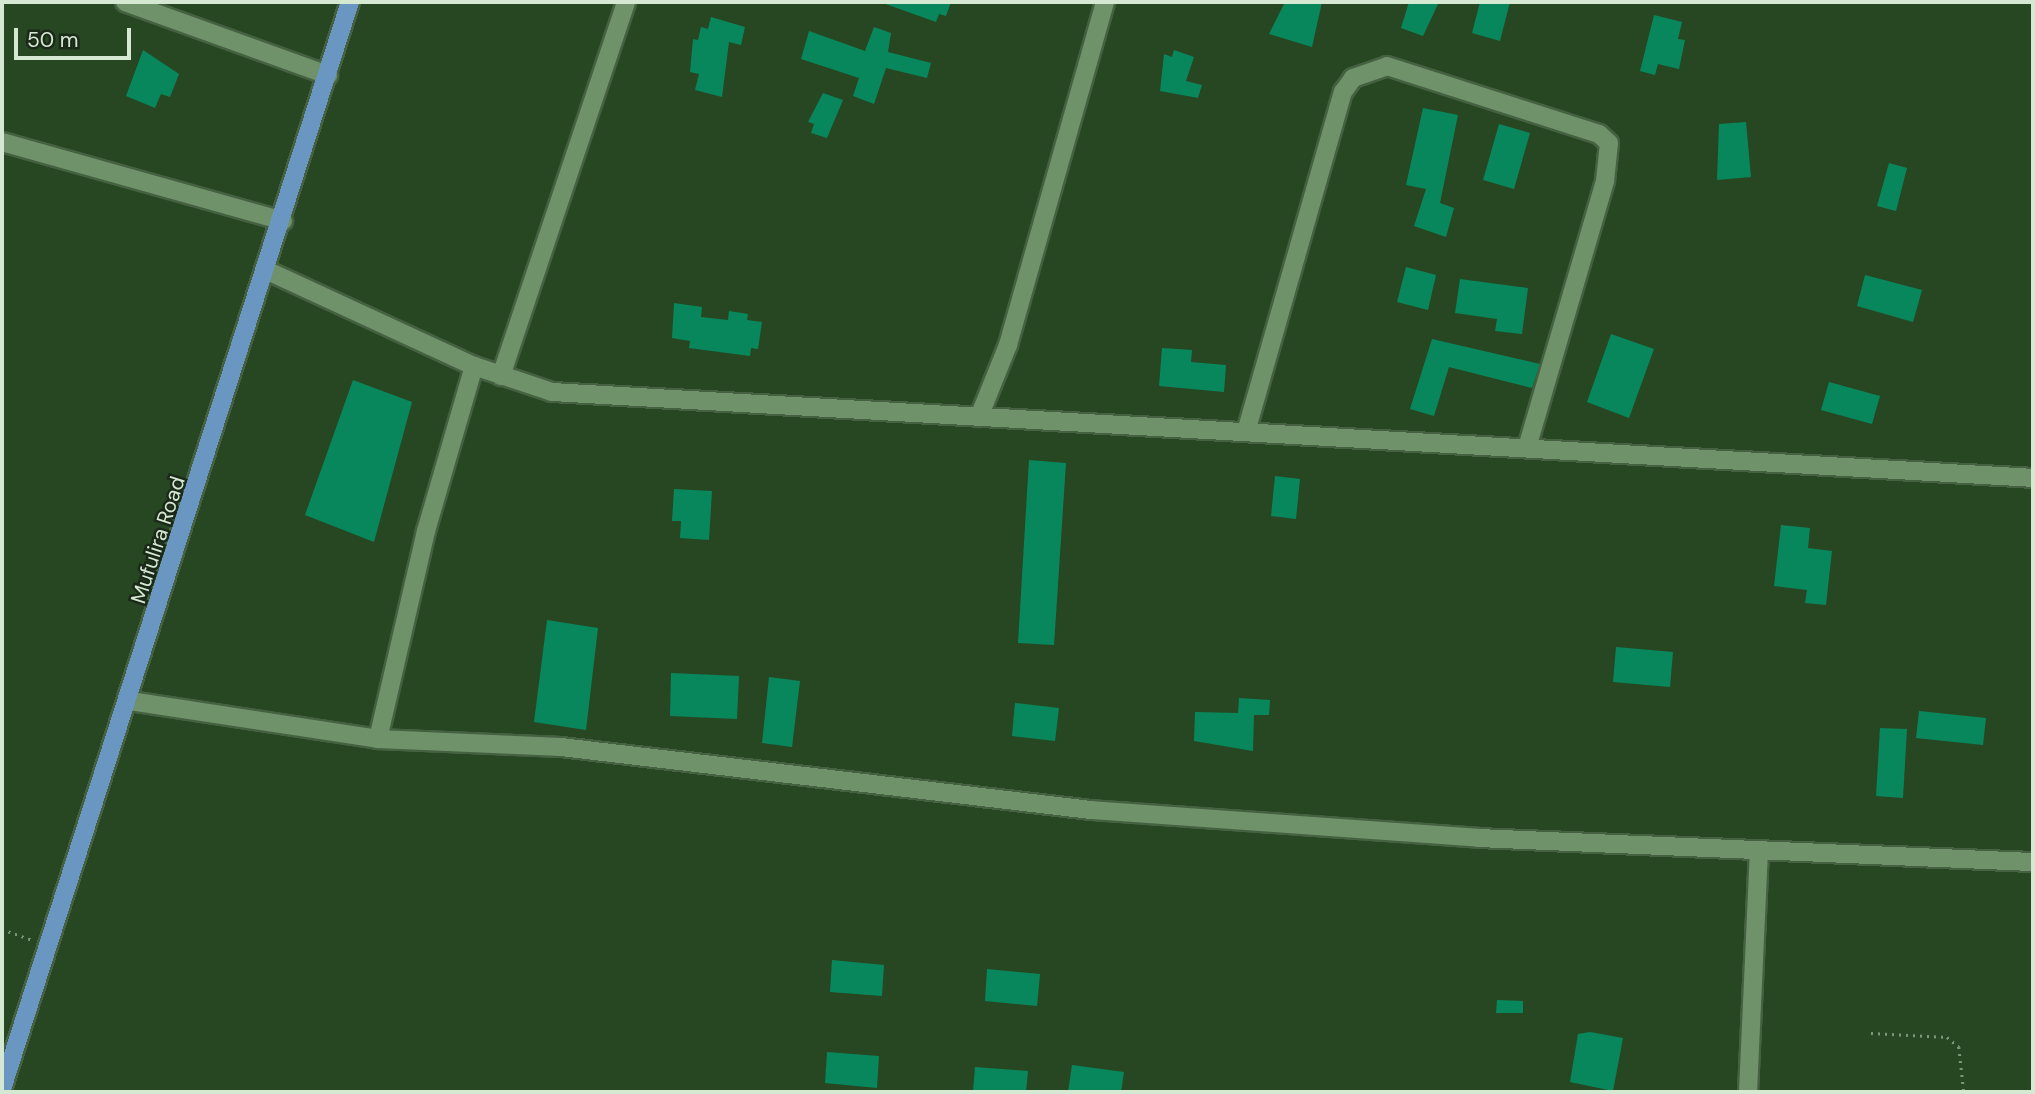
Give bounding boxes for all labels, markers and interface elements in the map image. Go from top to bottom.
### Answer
scale bar [18,14,135,58]
text: 50 m [27,26,78,54]
street label: Mufulira Road [126,473,190,607]

